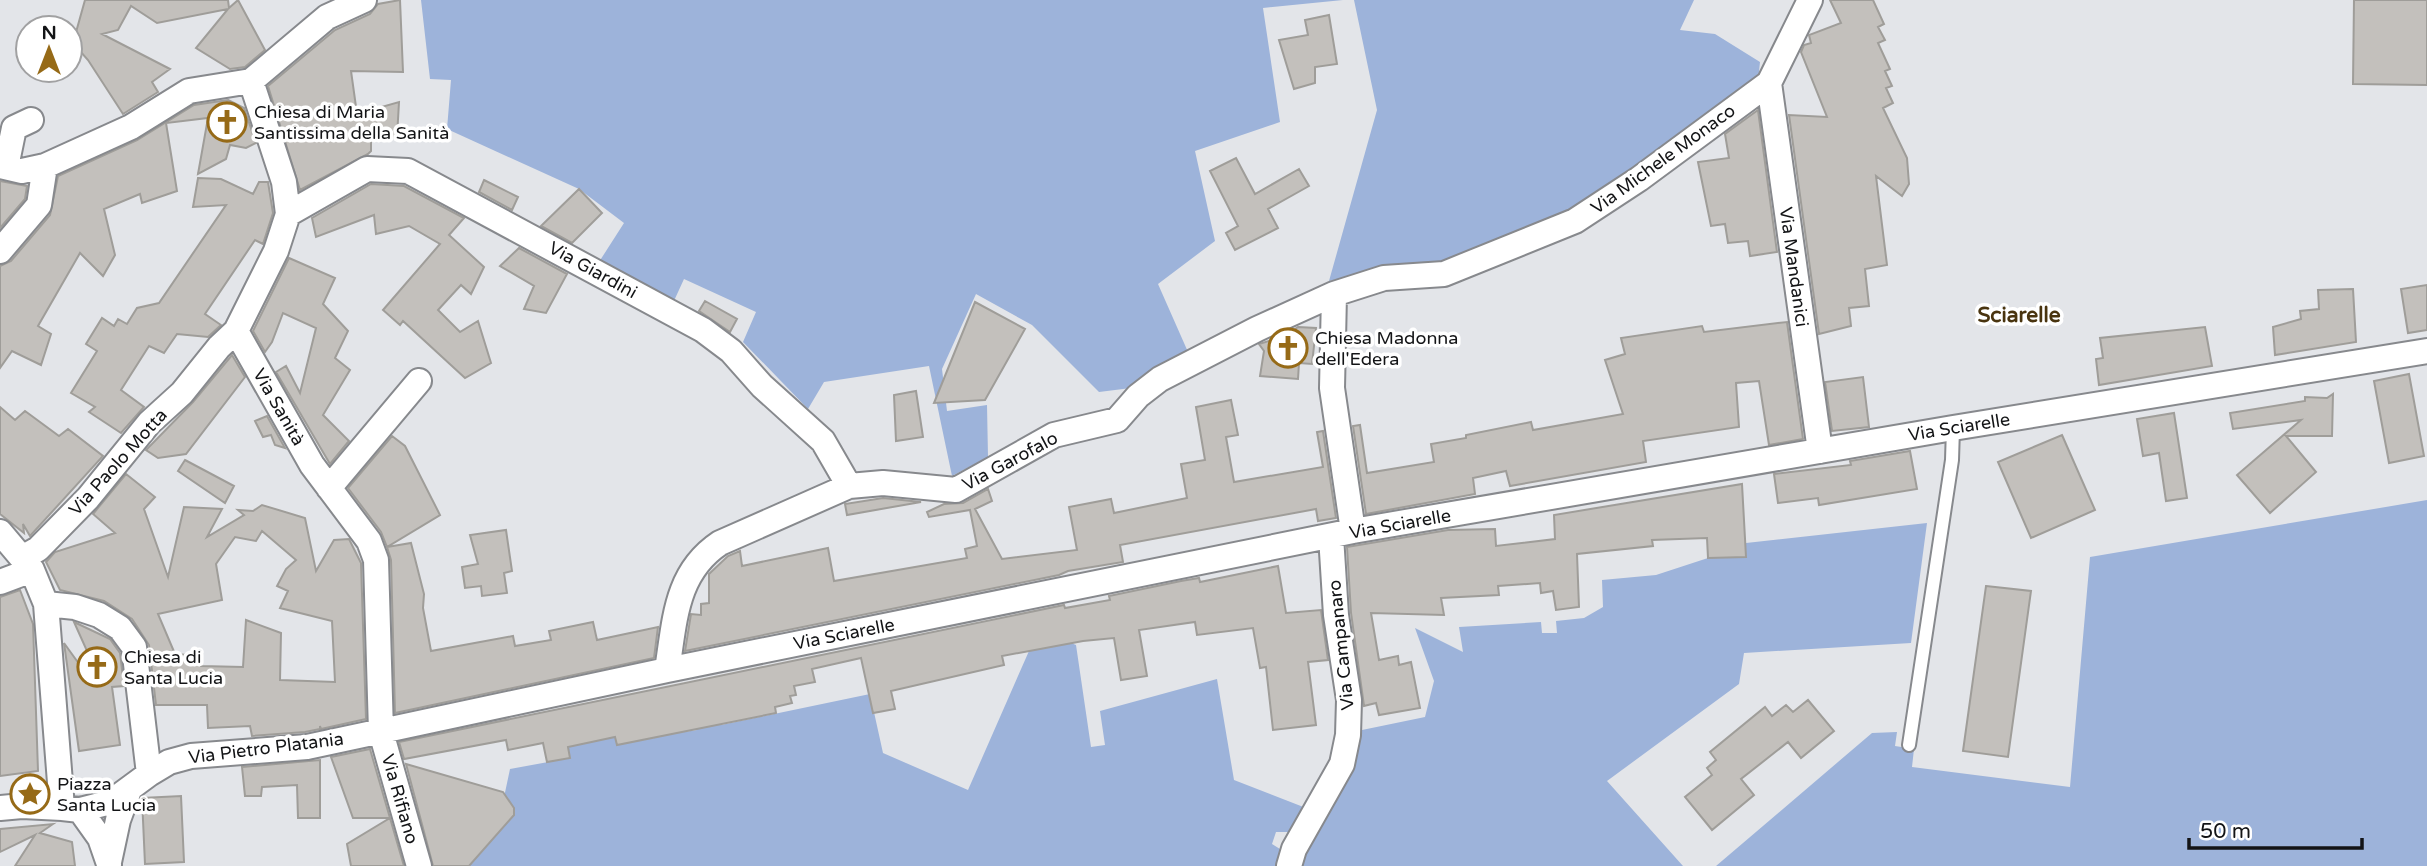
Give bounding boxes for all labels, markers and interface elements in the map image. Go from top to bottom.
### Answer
north arrow [14,14,84,84]
text: N [41,22,57,44]
street label: Via Michele Monaco [1587,99,1739,219]
church icon: Chiesa di Maria Santissima della Sanità [206,101,248,143]
place label: Chiesa di Maria Santissima della Sanità [254,101,449,144]
street label: Via Mandanici [1775,206,1813,328]
street label: Via Giardini [545,237,641,303]
district label: Sciarelle [1977,303,2061,328]
church icon: Chiesa Madonna dell'Edera [1267,327,1309,369]
place label: Chiesa Madonna dell'Edera [1315,327,1458,370]
street label: Via Sanità [248,365,310,449]
street label: Via Paolo Motta [64,404,172,520]
street label: Via Sciarelle [1906,408,2012,446]
street label: Via Garofalo [959,427,1062,495]
street label: Via Sciarelle [1347,504,1453,544]
street label: Via Campanaro [1323,579,1359,711]
street label: Via Sciarelle [791,613,897,655]
church icon: Chiesa di Santa Lucia [76,646,118,688]
place label: Chiesa di Santa Lucia [124,646,223,689]
street label: Via Pietro Platania [187,728,345,768]
street label: Via Rifiano [377,752,423,846]
place icon: Piazza Santa Lucia [9,773,51,815]
place label: Piazza Santa Lucia [57,773,156,816]
scale bar [2189,806,2362,850]
text: 50 m [2200,819,2251,844]

